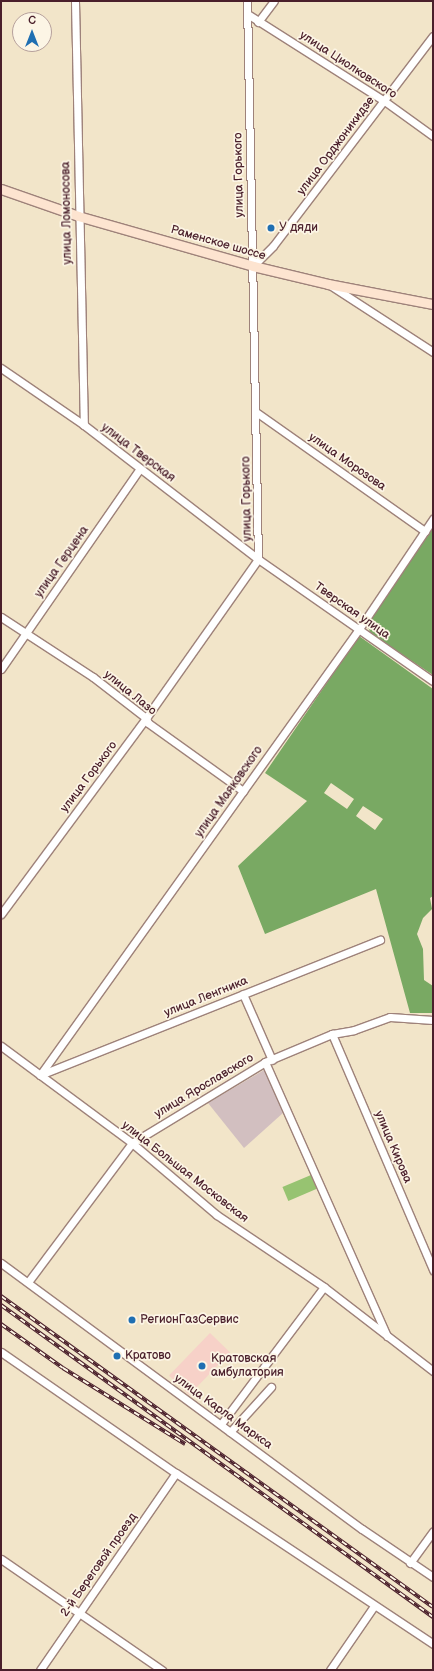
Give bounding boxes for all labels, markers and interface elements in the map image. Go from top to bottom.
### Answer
north arrow [12,12,52,52]
text: С [28,14,36,27]
street label: улица Циолковского [297,28,399,102]
street label: улица Орджоникидзе [294,94,378,198]
street label: улица Горького [231,132,247,218]
street label: улица Ломоносова [59,161,75,265]
place label: У дяди [279,221,318,235]
street label: Раменское шоссе [169,223,267,263]
marker: У дяди [266,223,276,233]
street label: улица Тверская [98,420,178,486]
street label: улица Морозова [306,430,388,494]
street label: улица Горького [239,456,255,542]
street label: улица Герцена [32,523,92,601]
street label: Тверская улица [311,580,393,642]
street label: улица Лазо [101,668,159,718]
street label: улица Горького [58,739,120,815]
street label: улица Маяковского [192,744,266,840]
street label: улица Ленгника [162,974,250,1020]
street label: улица Ярославского [152,1051,256,1121]
street label: улица Кирова [371,1109,415,1185]
street label: улица Большая Московская [119,1118,251,1226]
place label: РегионГазСервис [140,1313,239,1327]
marker: РегионГазСервис [127,1315,137,1325]
place label: Кратово [125,1349,171,1363]
marker: Кратово [112,1351,122,1361]
place label: Кратовская амбулатория [211,1352,284,1380]
marker: Кратовская амбулатория [196,1360,208,1372]
street label: улица Карла Маркса [171,1371,275,1453]
street label: 2-й Береговой проезд [58,1510,140,1620]

